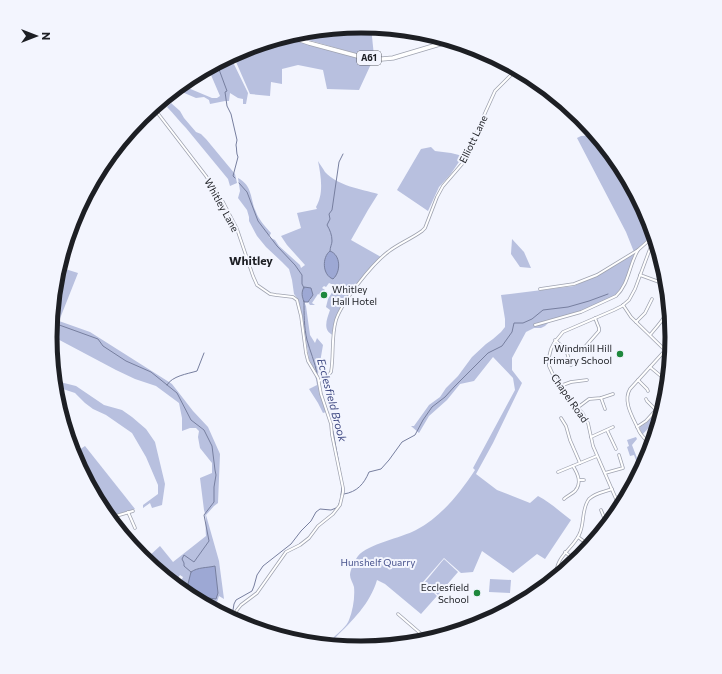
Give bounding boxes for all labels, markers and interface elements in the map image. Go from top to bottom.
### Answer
north arrow [16,16,56,56]
text: N [40,32,53,40]
road number: A61 [357,51,381,65]
street label: Elliott Lane [456,113,490,165]
street label: Whitley Lane [202,176,242,234]
district label: Whitley [229,253,273,267]
place label: Whitley Hall Hotel [332,283,377,307]
marker: Whitley Hall Hotel [319,290,329,300]
place label: Windmill Hill Primary School [543,342,612,366]
marker: Windmill Hill Primary School [615,349,625,359]
water label: Ecclesfield Brook [315,357,350,444]
street label: Chapel Road [549,371,591,425]
park label: Hunshelf Quarry [341,556,415,568]
place label: Ecclesfield School [421,581,469,605]
marker: Ecclesfield School [472,588,482,598]

